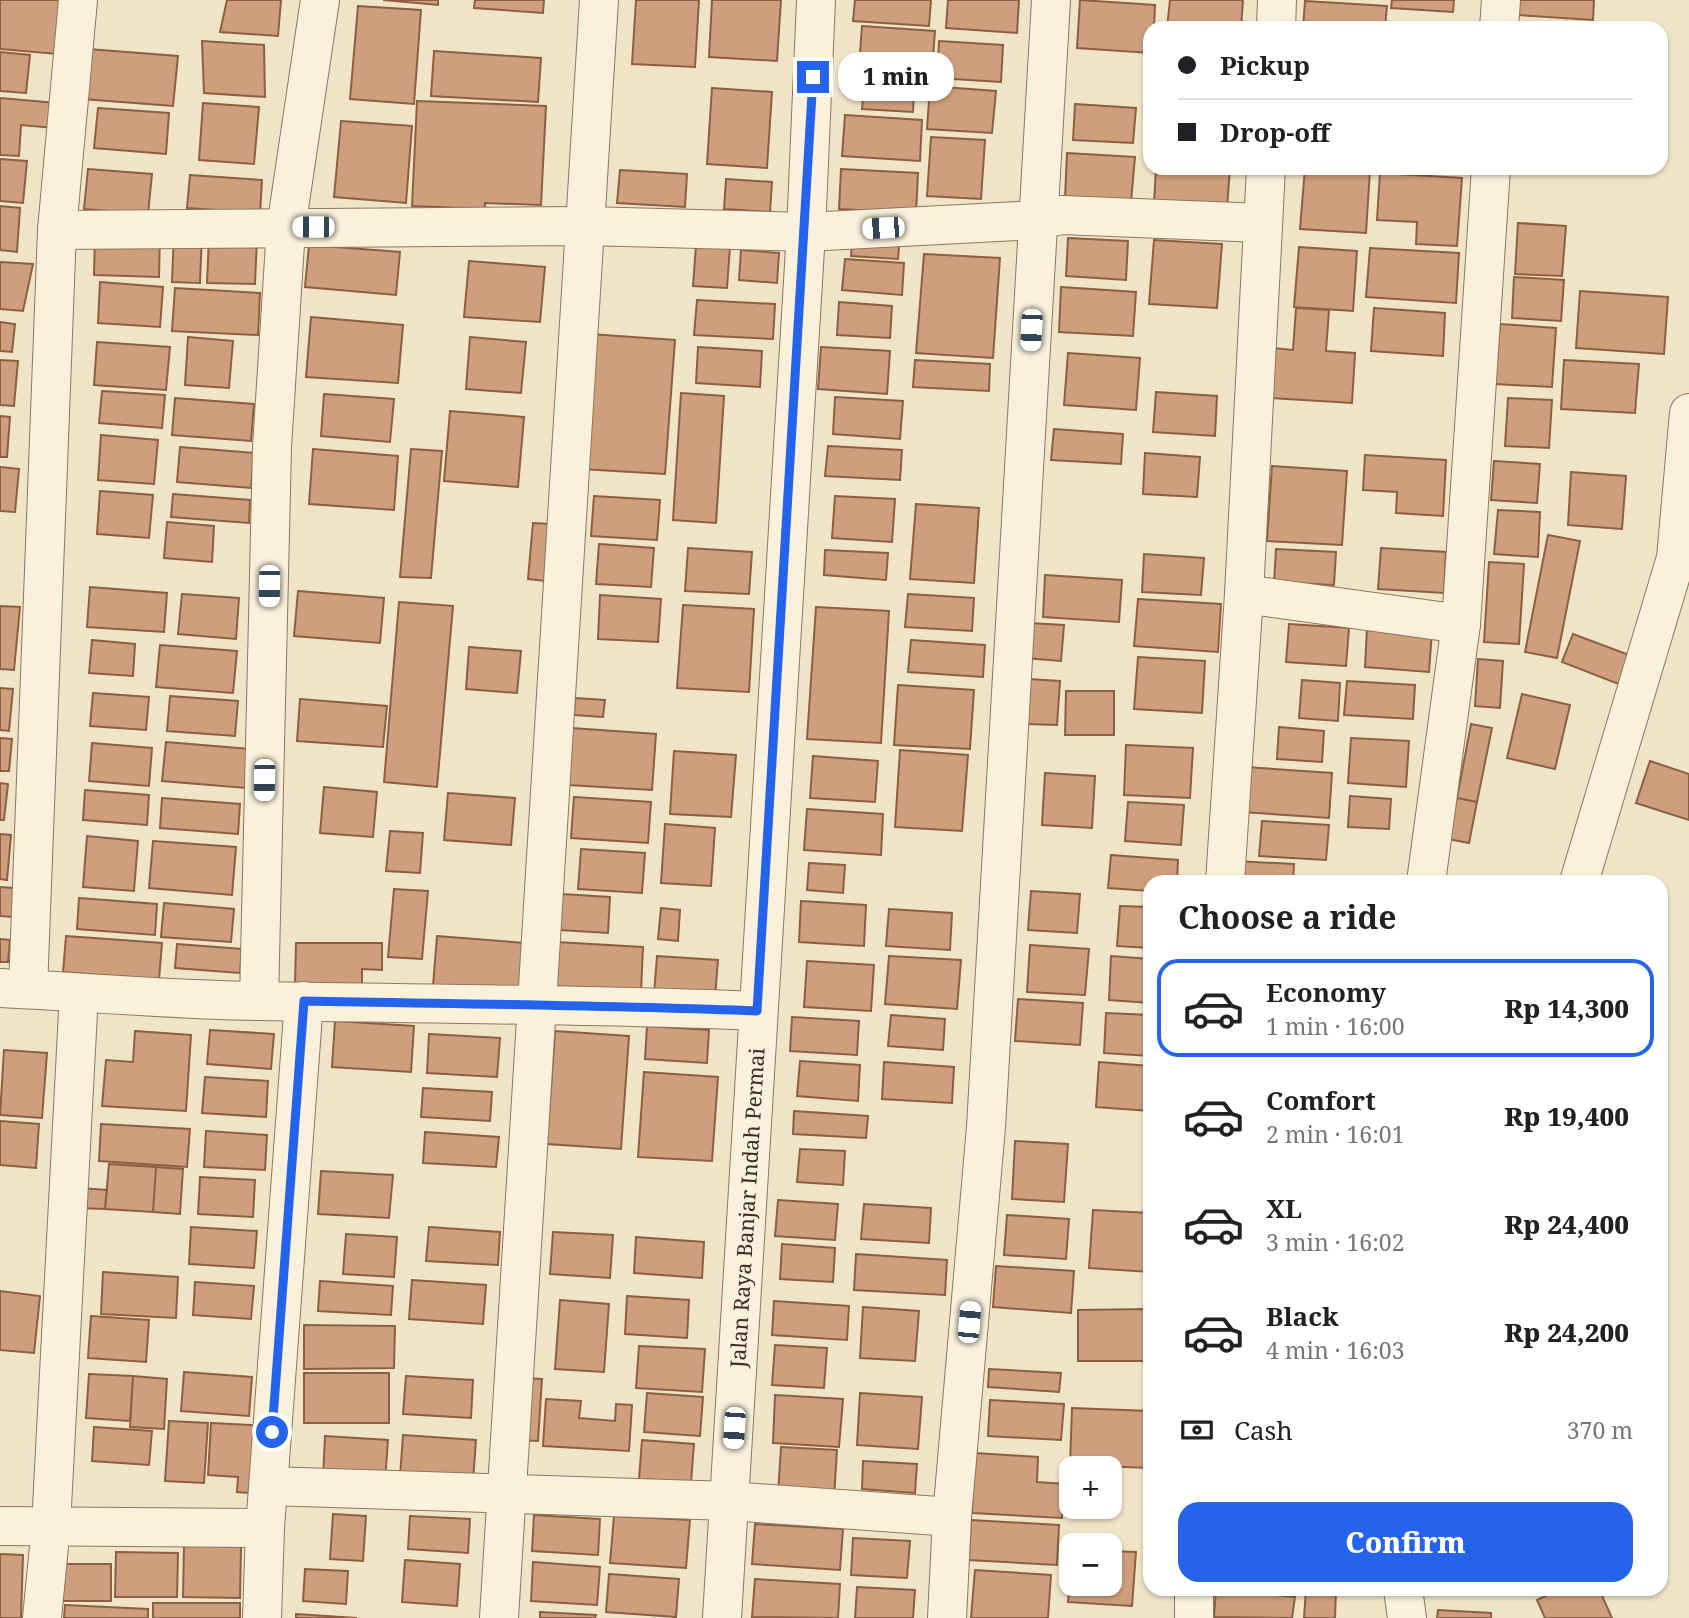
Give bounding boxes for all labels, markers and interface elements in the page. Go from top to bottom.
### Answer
text: Pickup [1220,47,1310,83]
callout: 1 min [838,52,953,102]
text: 1 min [863,60,929,92]
route end [797,61,829,93]
text: Drop-off [1220,114,1330,150]
car [862,216,905,240]
car [293,217,335,238]
car [1020,308,1043,352]
car [259,565,280,607]
car [254,759,275,801]
text: Choose a ride [1178,895,1397,938]
text: Economy [1266,974,1386,1010]
icon: car [1182,977,1245,1040]
text: Rp 14,300 [1504,990,1629,1026]
text: 1 min · 16:00 [1266,1010,1404,1042]
street label: Jalan Raya Banjar Indah Permai [723,1047,771,1370]
text: Comfort [1266,1082,1376,1118]
icon: car [1182,1085,1245,1148]
text: Rp 19,400 [1504,1098,1629,1134]
text: 2 min · 16:01 [1266,1118,1404,1150]
text: XL [1266,1190,1302,1226]
icon: car [1182,1193,1245,1256]
text: Rp 24,400 [1504,1206,1629,1242]
text: 3 min · 16:02 [1266,1226,1404,1258]
text: Black [1266,1298,1339,1334]
car [957,1300,982,1344]
icon: car [1182,1301,1245,1364]
text: Rp 24,200 [1504,1314,1629,1350]
text: 4 min · 16:03 [1266,1334,1404,1366]
car [723,1406,746,1450]
icon: cash [1178,1411,1216,1449]
text: Cash [1234,1412,1293,1448]
text: 370 m [1567,1414,1633,1446]
route start [256,1416,288,1448]
map controls [1059,1456,1122,1596]
button: + [1059,1456,1122,1519]
button: Confirm [1178,1502,1633,1582]
button: − [1059,1533,1122,1596]

